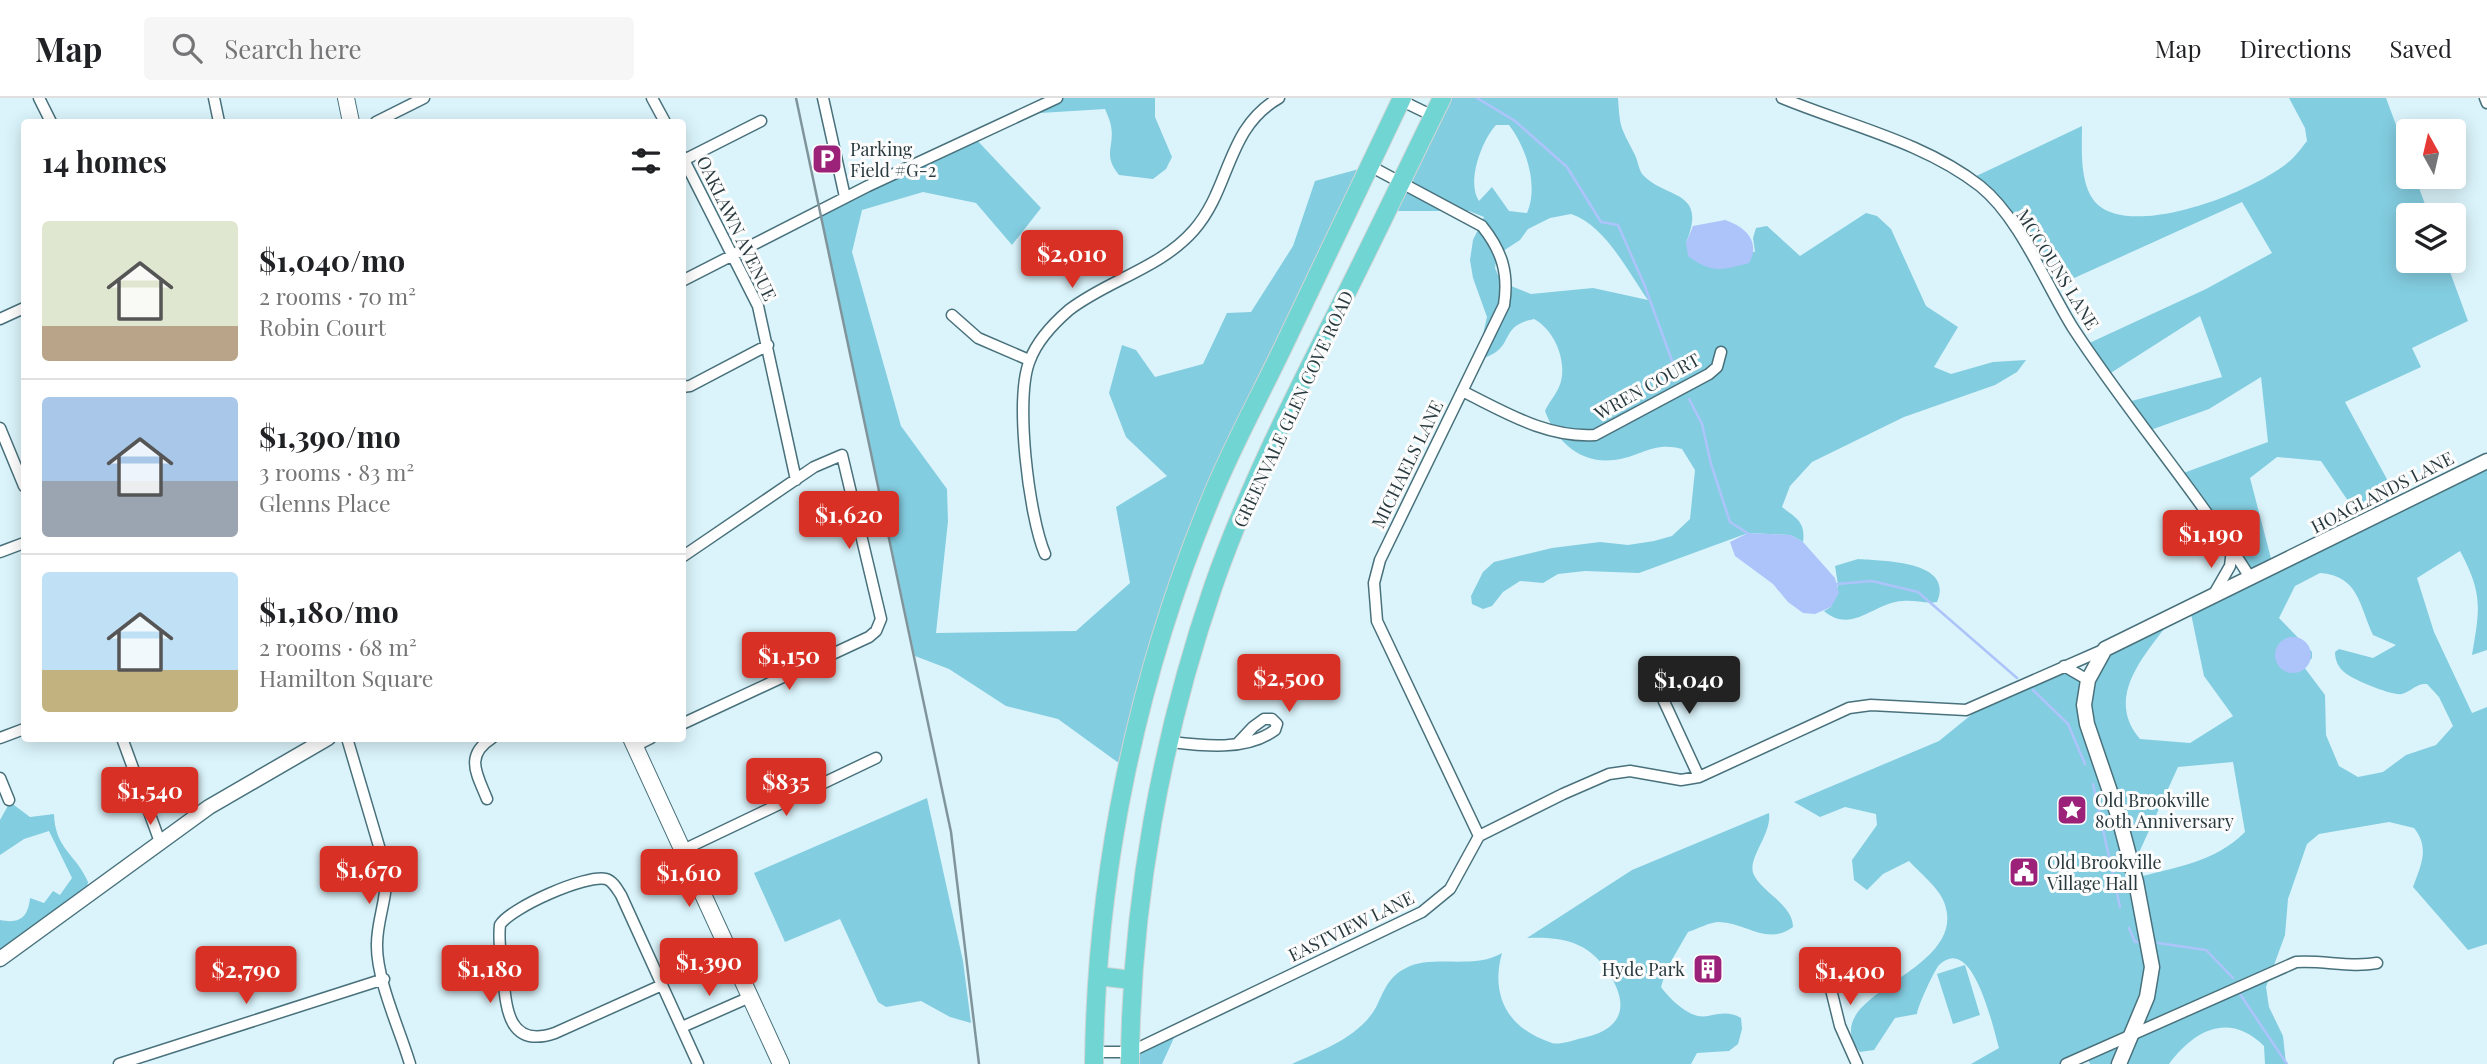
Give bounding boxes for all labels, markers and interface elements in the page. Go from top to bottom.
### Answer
search box [144,17,634,80]
text: Map [35,26,102,70]
icon: search [168,29,206,67]
text: Search here [224,31,362,66]
text: Map [2155,32,2201,64]
text: Directions [2239,32,2352,64]
text: Saved [2390,32,2452,64]
north arrow [2396,119,2466,189]
map controls [2396,119,2466,273]
place label: Parking Field #G-2 [850,137,936,182]
text: 14 homes [42,141,167,181]
icon: filters [627,142,665,180]
parking icon: Parking Field #G-2 [810,142,844,176]
street label: OAKLAWN AVENUE [691,152,783,304]
button: layers [2396,203,2466,273]
street label: MCCOUNS LANE [2011,204,2105,334]
pin: $2,010 [1015,230,1129,290]
text: $2,010 [1037,237,1107,268]
text: $1,040/mo [259,240,405,280]
icon: home [98,249,182,333]
text: 2 rooms · 70 m² [259,280,416,311]
street label: GREENVALE GLEN COVE ROAD [1228,287,1358,531]
text: Robin Court [259,311,386,342]
street label: WREN COURT [1589,347,1704,425]
street label: MICHAELS LANE [1366,396,1448,532]
text: $1,390/mo [259,416,401,456]
icon: home [98,425,182,509]
street label: HOAGLANDS LANE [2307,446,2457,538]
text: 3 rooms · 83 m² [259,456,414,487]
text: Glenns Place [259,487,391,518]
pin: $1,620 [792,491,906,551]
text: $1,620 [815,498,883,529]
pin: $1,190 [2154,510,2268,570]
text: $1,190 [2179,517,2243,548]
text: $1,180/mo [259,591,399,631]
icon: home [98,600,182,684]
text: 2 rooms · 68 m² [259,631,417,662]
pin: $1,150 [732,632,846,692]
text: $1,150 [758,639,820,670]
pin: $2,500 [1232,654,1346,714]
pin: $1,040 [1632,656,1746,716]
text: $2,500 [1253,661,1325,692]
text: Hamilton Square [259,662,433,693]
text: $1,040 [1654,663,1724,694]
pin: $835 [745,758,827,818]
text: $835 [762,765,810,796]
pin: $1,540 [93,768,207,827]
text: $1,540 [117,774,183,805]
place label: Old Brookville 80th Anniversary [2095,788,2234,833]
place icon: Old Brookville 80th Anniversary [2055,793,2089,827]
pin: $1,670 [312,846,426,906]
pin: $1,610 [632,850,746,909]
place label: Old Brookville Village Hall [2046,850,2162,895]
text: $1,670 [336,853,402,884]
public building icon: Old Brookville Village Hall [2007,855,2041,889]
text: $1,610 [657,856,721,887]
street label: EASTVIEW LANE [1284,885,1418,967]
pin: $1,390 [652,939,766,998]
text: $1,390 [676,945,742,976]
pin: $2,790 [189,946,303,1006]
pin: $1,180 [433,946,547,1005]
pin: $1,400 [1793,948,1907,1007]
text: $1,180 [458,952,522,983]
building icon: Hyde Park [1691,952,1725,986]
text: $2,790 [211,953,281,984]
text: $1,400 [1815,954,1885,985]
place label: Hyde Park [1602,957,1685,981]

